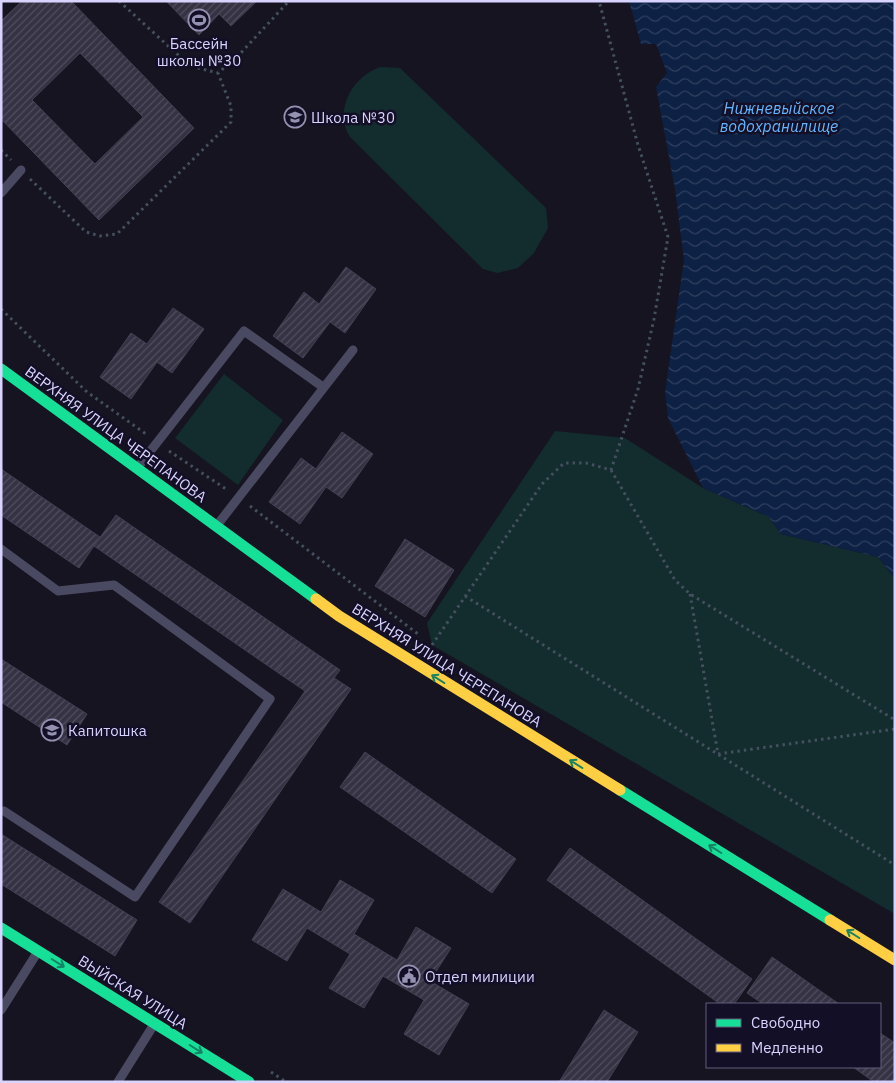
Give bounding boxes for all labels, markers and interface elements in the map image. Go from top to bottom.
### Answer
sports icon: Бассейн школы №30 [187,8,211,32]
place label: Бассейн школы №30 [157,34,241,70]
water label: Нижневыйское водохранилище [720,98,838,136]
school or university icon: Школа №30 [283,105,307,129]
place label: Школа №30 [311,108,395,127]
street label: ВЕРХНЯЯ УЛИЦА ЧЕРЕПАНОВА [21,362,211,507]
street label: ВЕРХНЯЯ УЛИЦА ЧЕРЕПАНОВА [349,599,546,732]
one-way arrow [431,673,445,683]
school or university icon: Капитошка [40,718,64,742]
place label: Капитошка [68,721,147,740]
one-way arrow [570,758,584,768]
one-way arrow [708,843,722,853]
one-way arrow [847,929,861,939]
street label: ВЫЙСКАЯ УЛИЦА [75,951,191,1033]
one-way arrow [50,959,64,969]
public building icon: Отдел милиции [397,964,421,988]
place label: Отдел милиции [425,967,535,986]
legend [706,1003,881,1068]
text: Свободно [751,1013,820,1032]
text: Медленно [751,1038,823,1057]
one-way arrow [188,1044,202,1054]

